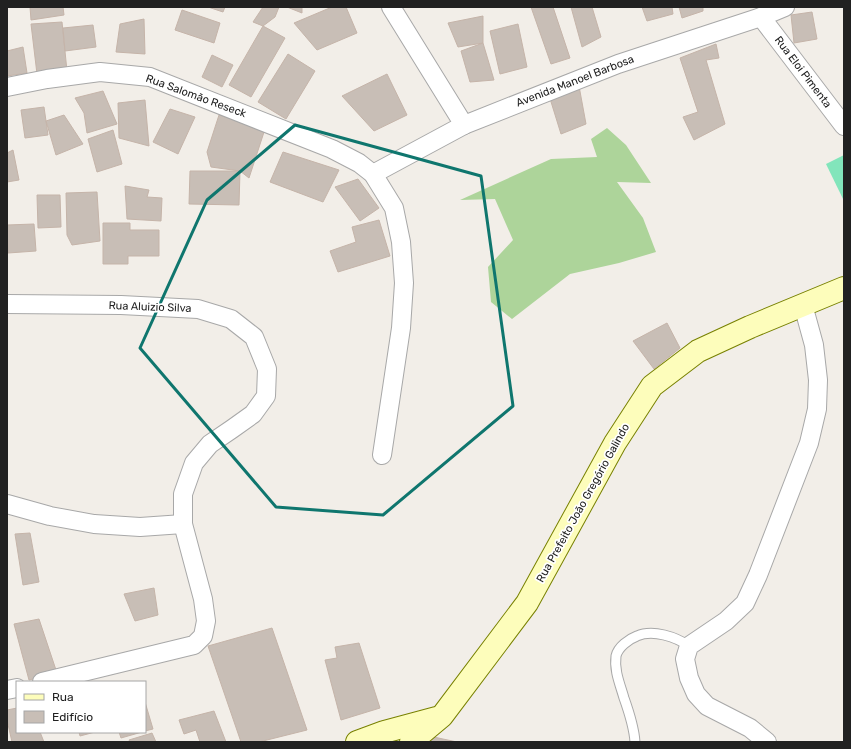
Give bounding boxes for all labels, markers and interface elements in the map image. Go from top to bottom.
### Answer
street label: Rua Eloi Pimenta [772,34,834,110]
street label: Avenida Manoel Barbosa [514,53,636,109]
street label: Rua Salomão Reseck [144,72,248,120]
street label: Rua Aluizio Silva [108,299,192,315]
street label: Rua Prefeito João Gregório Galindo [534,421,632,585]
legend [16,681,146,733]
text: Rua [52,690,74,704]
text: Edifício [52,710,93,724]

